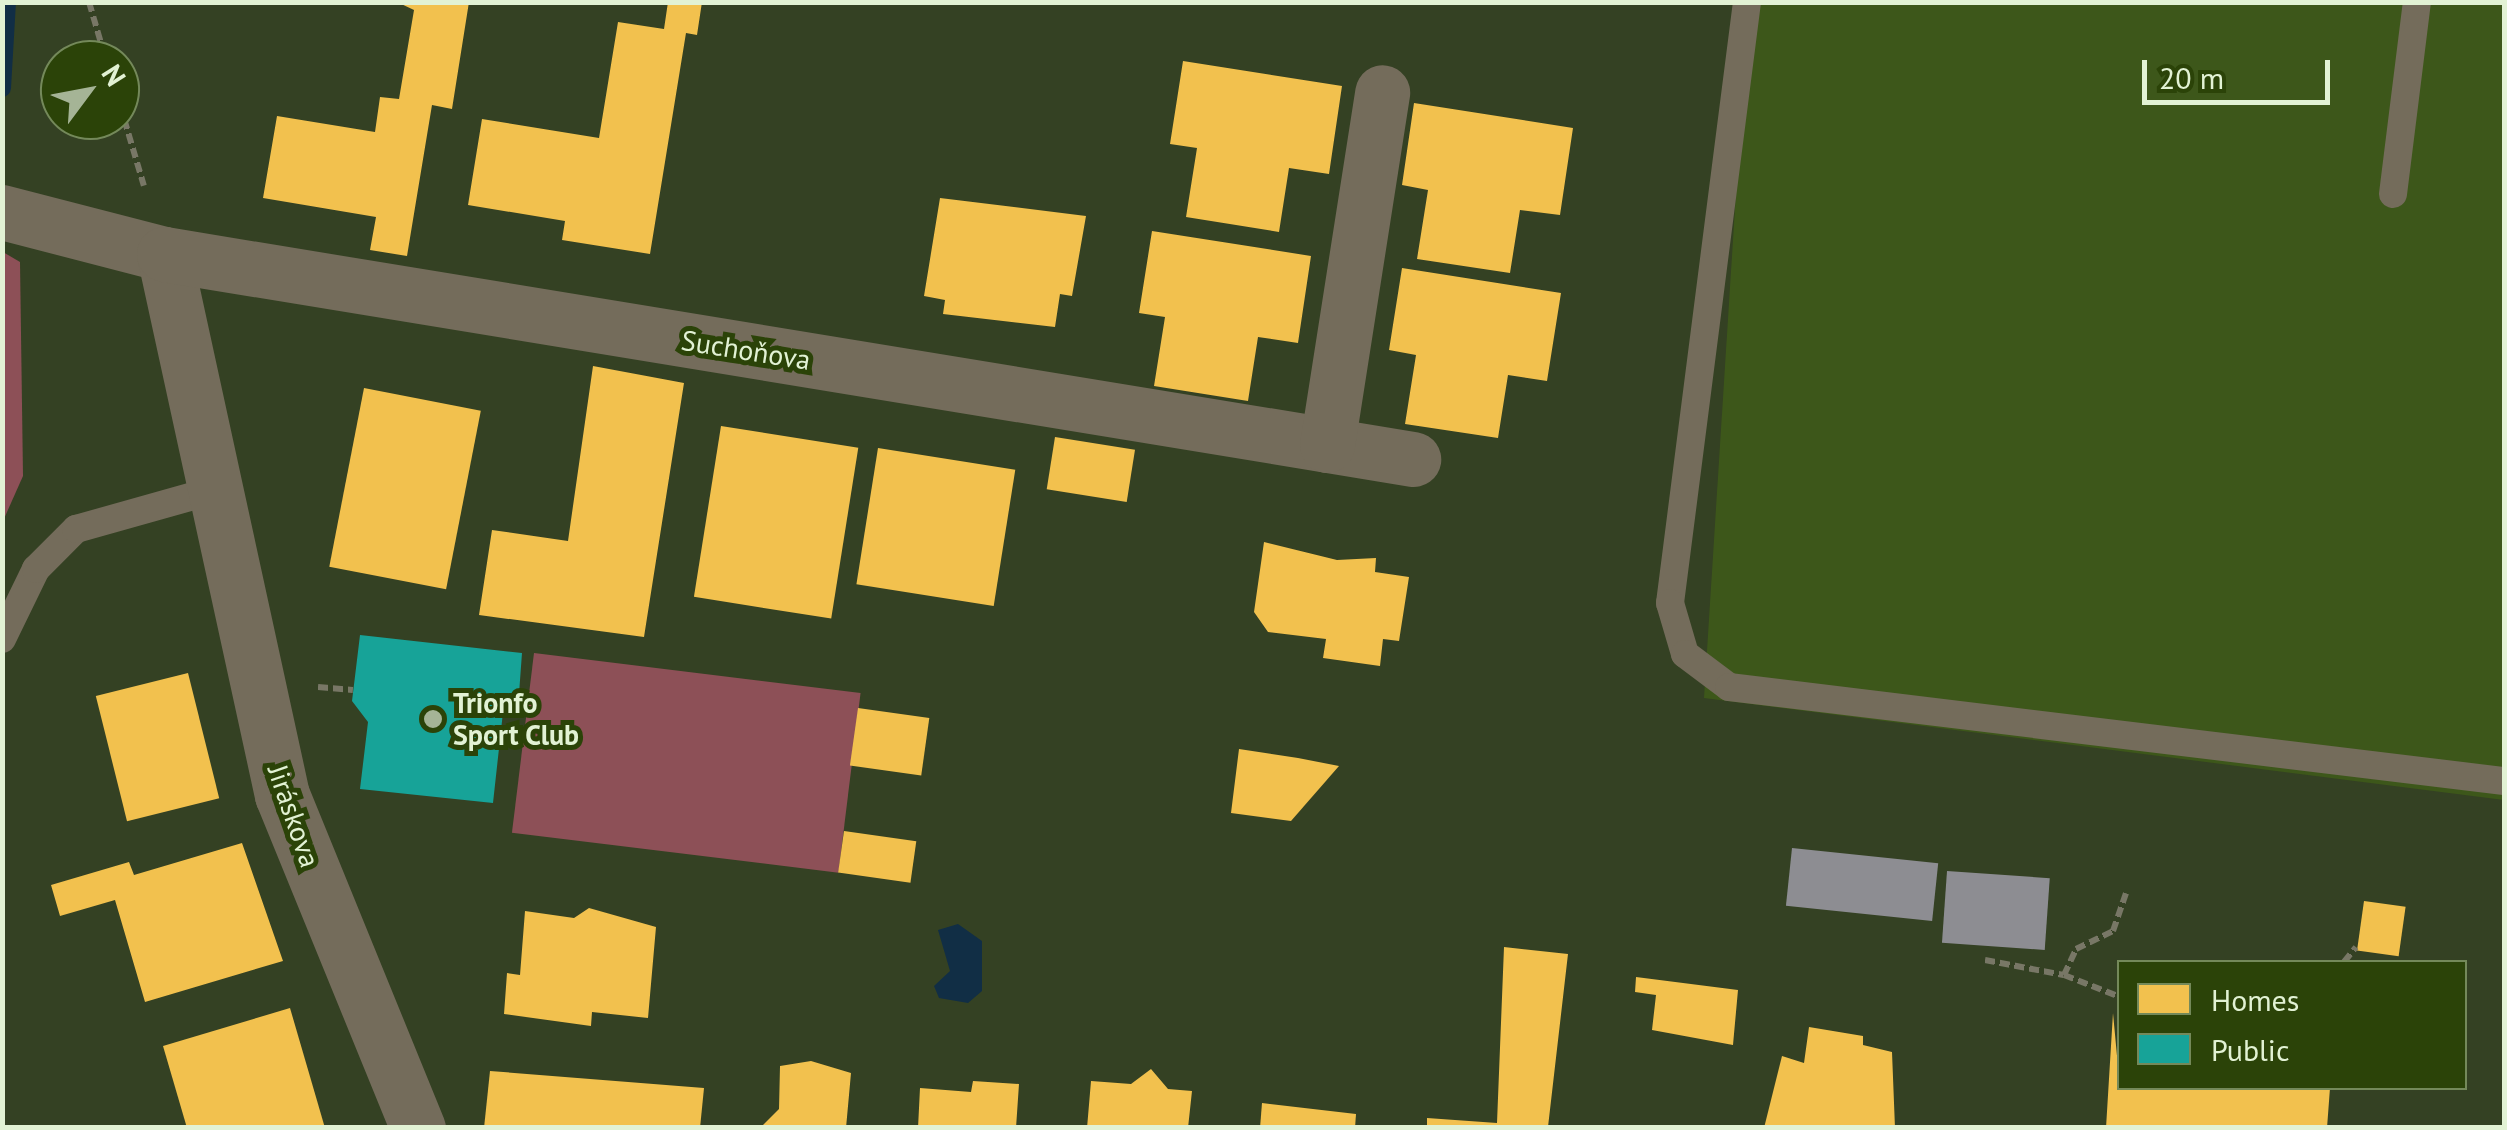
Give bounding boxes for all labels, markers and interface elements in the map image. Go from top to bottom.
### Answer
north arrow [40,40,140,140]
scale bar [2147,40,2334,102]
text: N [94,57,135,93]
text: 20 m [2159,58,2224,97]
street label: Suchoňova [679,323,813,377]
place label: Trionfo Sport Club [453,686,579,752]
marker: Trionfo Sport Club [422,708,444,730]
street label: Jiráskova [261,760,327,872]
legend [2117,960,2467,1090]
text: Homes [2211,980,2299,1019]
text: Public [2211,1030,2289,1069]

